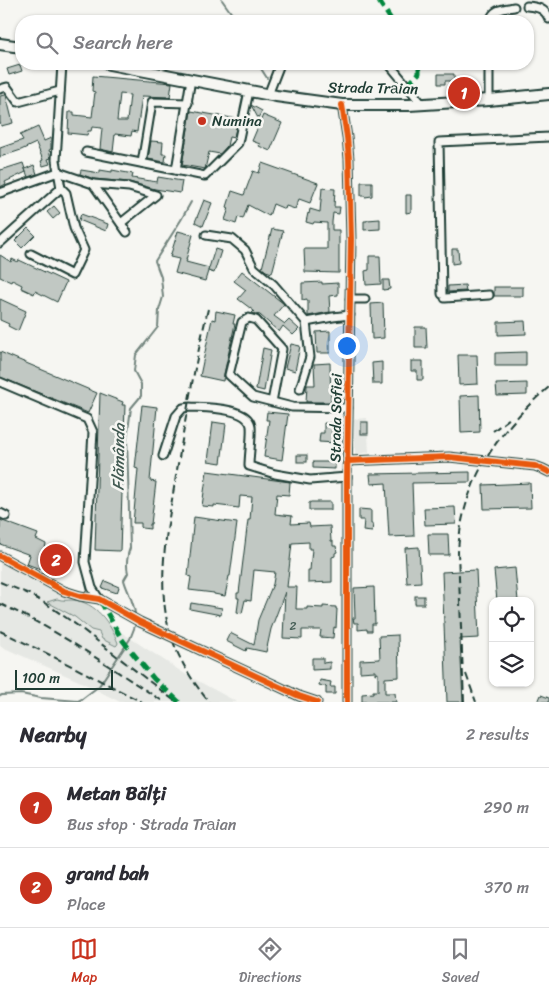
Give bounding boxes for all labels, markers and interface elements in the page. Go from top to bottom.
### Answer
search box [15,15,534,70]
text: Search here [73,26,173,59]
icon: search [33,29,61,57]
street label: Strada Trаian [328,74,418,102]
pin: 1 [448,74,480,112]
place label: Numina [212,108,262,134]
marker: Numina [196,115,208,127]
your location [334,333,360,359]
street label: Strada Sofiei [322,373,350,463]
water label: Flămânda [103,421,134,491]
pin: 2 [40,541,72,579]
map controls [489,597,534,687]
button: locate [489,597,534,642]
house number: 2 [290,615,297,637]
button: layers [489,642,534,687]
text: 100 m [22,666,60,691]
scale bar [15,667,112,690]
text: Nearby [20,716,86,754]
text: 2 results [466,720,529,749]
text: Metan Bălți [67,777,166,810]
text: 1 [33,793,39,822]
text: 290 m [483,793,529,822]
text: Bus stop · Strada Trаian [67,810,236,839]
text: grand bah [67,857,149,890]
text: 2 [31,873,41,902]
text: 370 m [485,873,529,902]
text: Place [67,890,106,919]
tab: Map [70,935,98,990]
tab: Directions [239,935,301,990]
tab: Saved [442,935,479,990]

